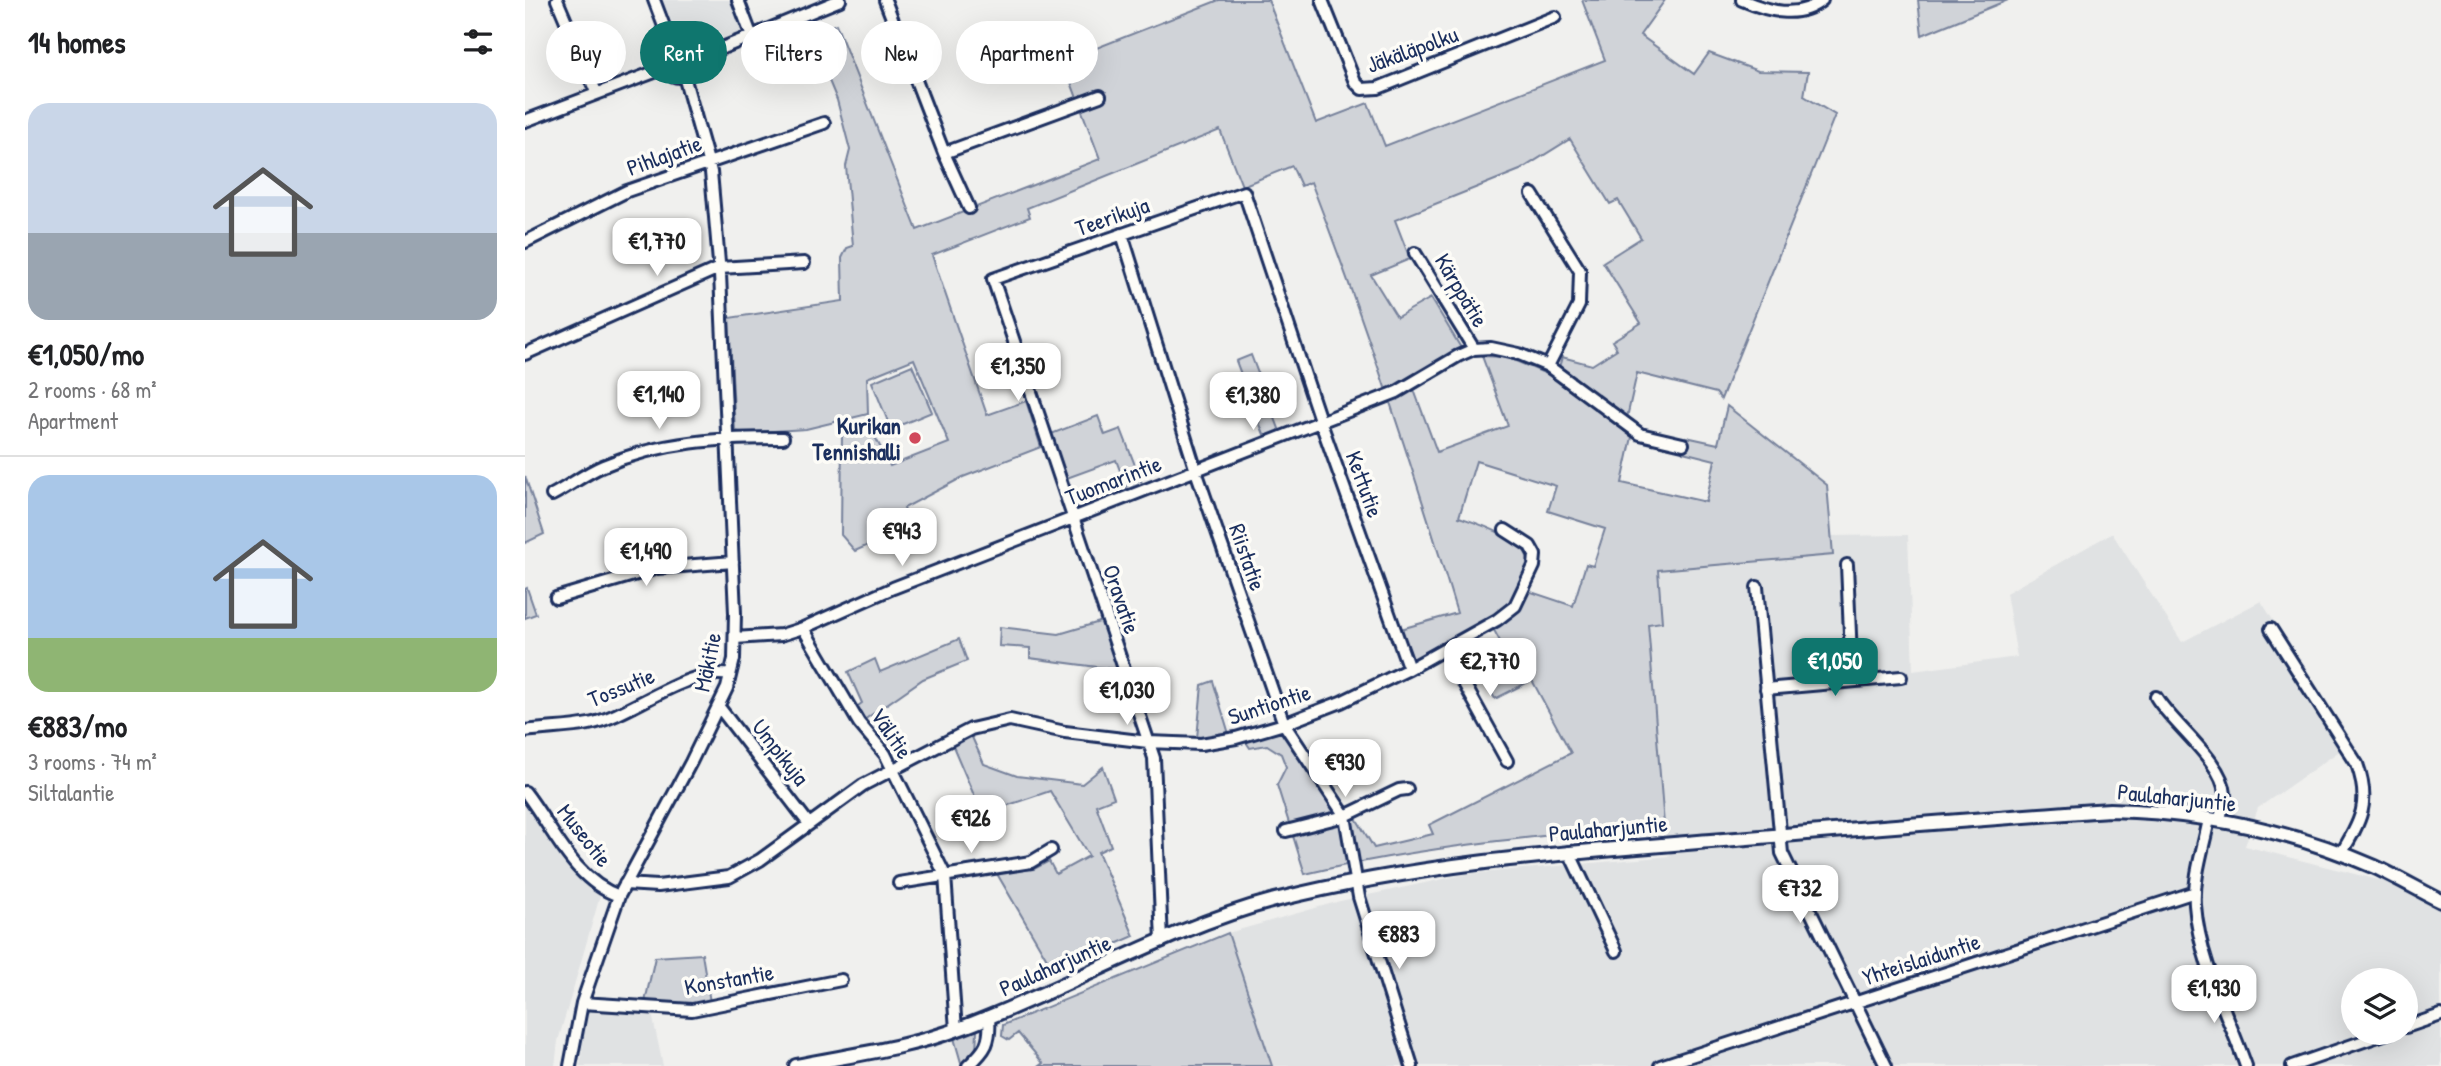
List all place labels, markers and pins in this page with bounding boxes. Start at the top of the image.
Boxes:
pin: €1,770 [600,218,714,278]
pin: €1,350 [961,344,1075,403]
pin: €1,140 [602,372,716,431]
pin: €1,380 [1196,372,1310,432]
place label: Kurikan Tennishalli [812,410,901,467]
marker: Kurikan Tennishalli [907,430,923,446]
pin: €943 [861,508,943,568]
pin: €1,490 [589,528,703,588]
pin: €2,770 [1433,638,1547,698]
pin: €1,050 [1778,638,1892,698]
pin: €1,030 [1070,668,1184,727]
pin: €930 [1304,740,1386,799]
pin: €926 [930,796,1012,855]
pin: €732 [1759,866,1841,925]
pin: €883 [1358,912,1440,971]
pin: €1,930 [2157,965,2271,1025]

